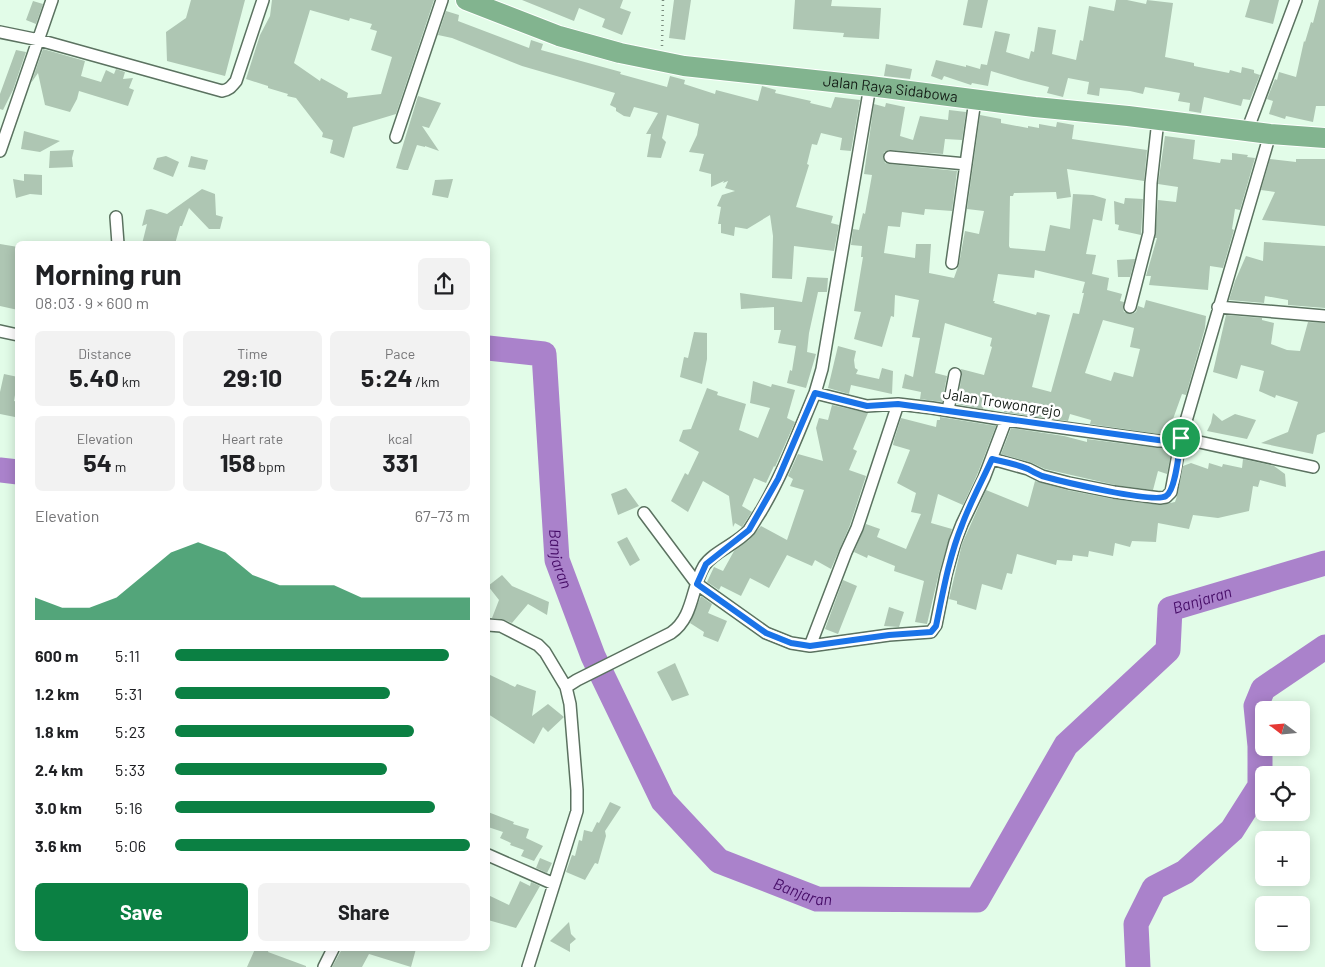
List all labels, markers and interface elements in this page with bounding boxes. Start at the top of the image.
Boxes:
street label: Jalan Raya Sidabowa [822,71,959,105]
text: Morning run [35,257,182,291]
button: share [418,258,470,310]
text: 08:03 · 9 × 600 m [35,293,149,312]
text: Distance [78,345,132,362]
text: Time [237,345,268,362]
text: Pace [385,345,415,362]
text: 5.40 [69,362,119,392]
text: 29:10 [223,362,282,392]
text: 5:24 [361,362,413,392]
text: km [119,373,140,390]
text: /km [413,373,440,390]
street label: Jalan Trowongrejo [942,384,1063,420]
pin [1160,417,1202,459]
icon: arrive [1167,424,1195,452]
text: Elevation [77,430,133,447]
text: Heart rate [222,430,283,447]
text: kcal [388,430,412,447]
text: 54 [83,447,112,477]
text: 158 [220,447,256,477]
text: 331 [382,447,418,477]
text: m [112,458,126,475]
text: bpm [256,458,285,475]
text: Elevation [35,506,99,525]
text: 67–73 m [415,506,470,525]
water label: Banjaran [546,528,577,591]
water label: Banjaran [1170,581,1234,617]
text: 600 m [35,646,78,665]
text: 5:11 [115,646,140,665]
text: 1.2 km [35,684,79,703]
text: 5:31 [115,684,142,703]
north arrow [1255,701,1310,756]
map controls [1255,701,1310,951]
text: 1.8 km [35,722,79,741]
text: 5:23 [115,722,145,741]
text: 2.4 km [35,760,83,779]
text: 5:33 [115,760,145,779]
button: locate [1255,766,1310,821]
text: 3.0 km [35,798,82,817]
text: 5:16 [115,798,143,817]
button: + [1255,831,1310,886]
text: 3.6 km [35,836,82,855]
text: 5:06 [115,836,146,855]
water label: Banjaran [771,873,832,908]
button: Save [35,883,248,941]
button: Share [258,883,470,941]
button: − [1255,896,1310,951]

